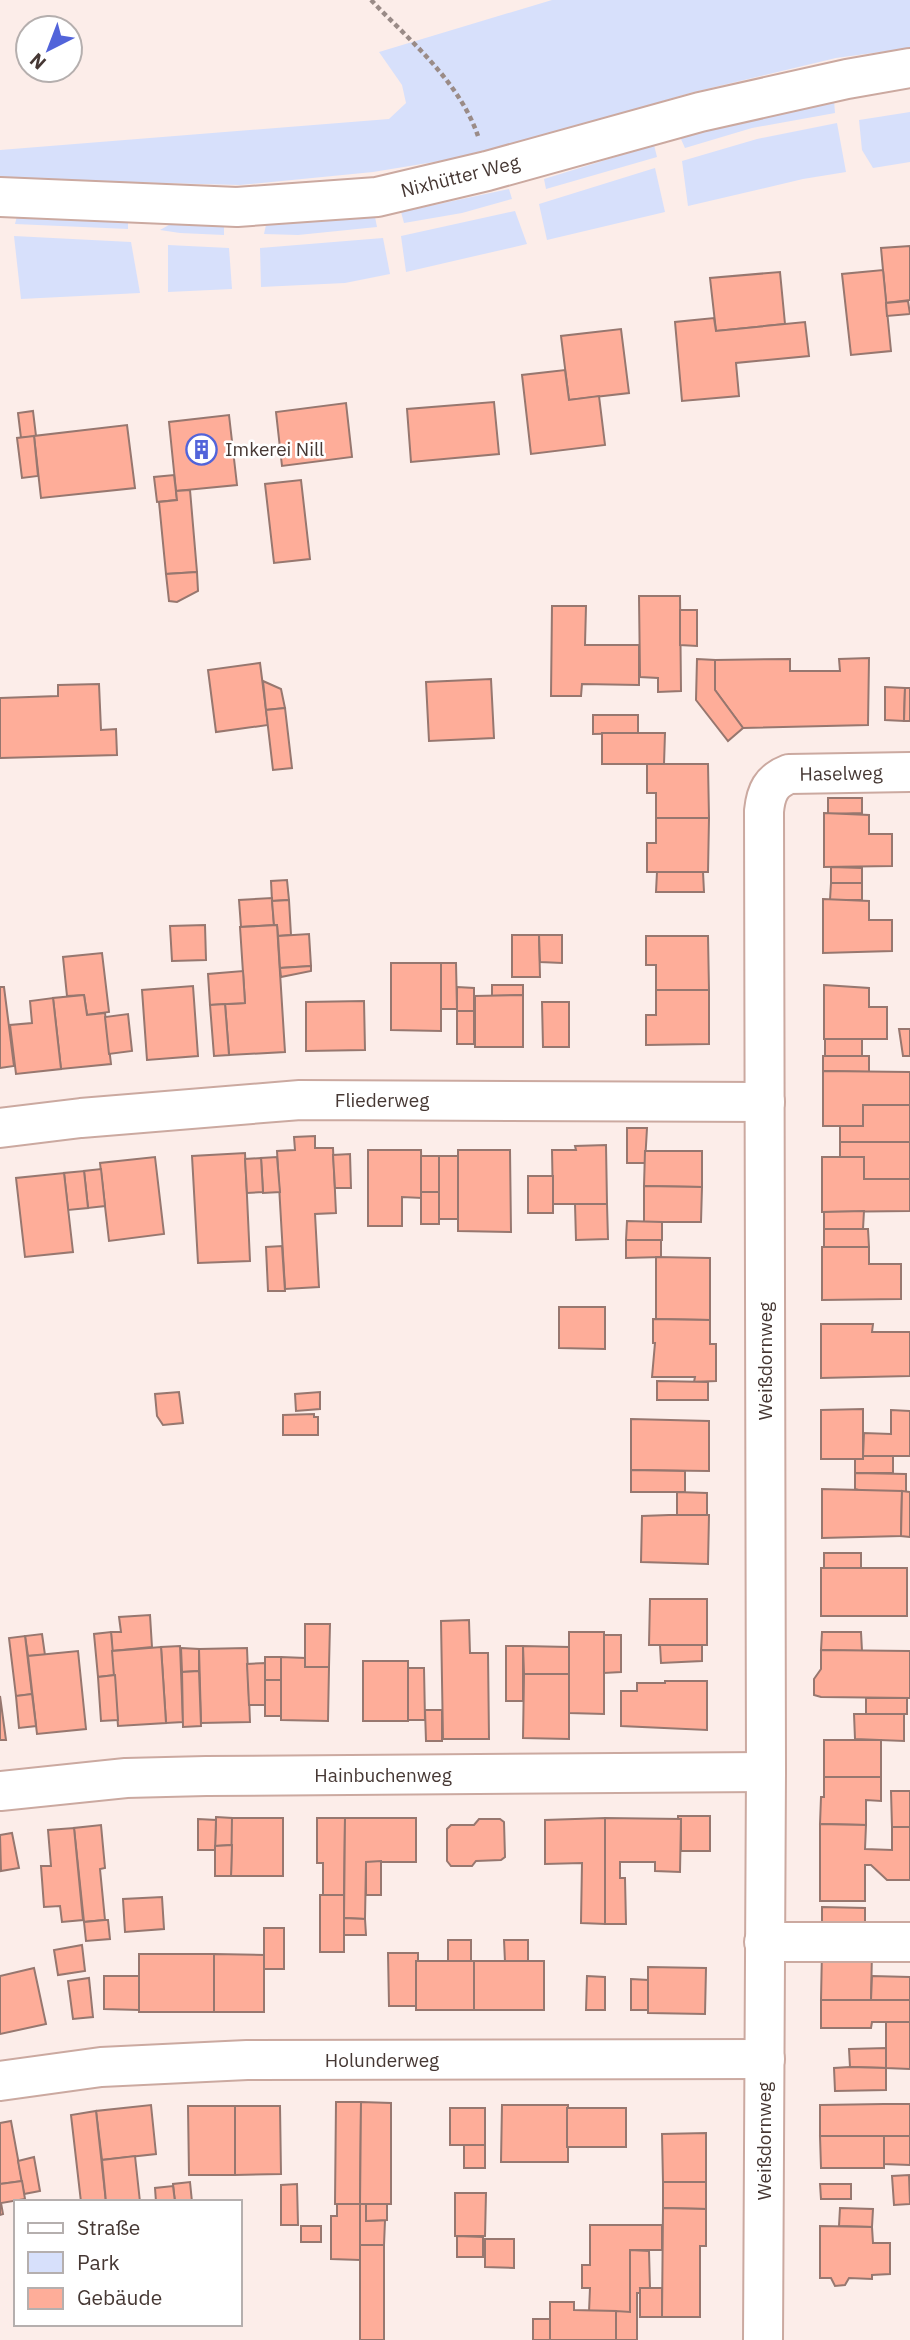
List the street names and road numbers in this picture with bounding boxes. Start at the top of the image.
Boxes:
street label: Nixhütter Weg [398,150,522,202]
street label: Haselweg [799,760,883,786]
street label: Fliederweg [335,1088,429,1112]
street label: Weißdornweg [753,1302,777,1420]
street label: Hainbuchenweg [314,1763,452,1787]
street label: Holunderweg [325,2048,439,2072]
street label: Weißdornweg [752,2082,776,2200]

